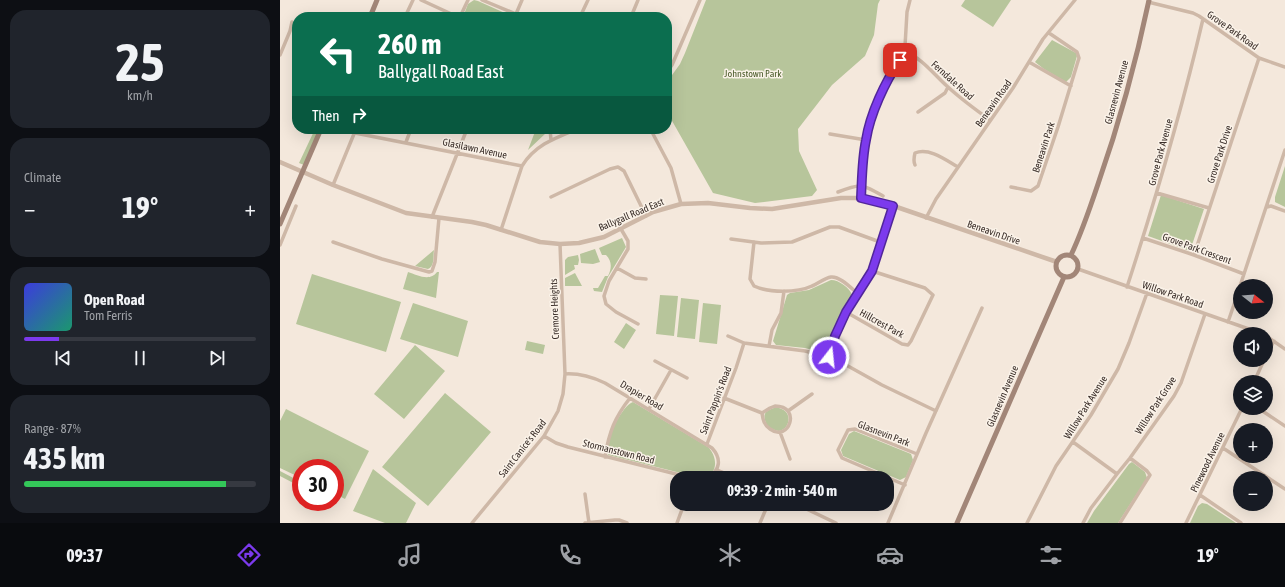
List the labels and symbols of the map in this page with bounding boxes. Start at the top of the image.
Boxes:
street label: Grove Park Road [1205,9,1261,52]
pin [883,43,917,77]
street label: Ferndale Road [929,59,976,102]
street label: Glasnevin Avenue [1103,59,1130,125]
park label: Johnstown Park [724,68,782,79]
street label: Beneavin Road [973,77,1014,129]
street label: Grove Park Avenue [1146,117,1175,187]
street label: Beneavin Park [1030,120,1057,174]
street label: Grove Park Drive [1205,123,1234,185]
street label: Glasilawn Avenue [442,136,509,161]
street label: Ballygall Road East [597,196,666,233]
street label: Beneavin Drive [966,218,1022,247]
street label: Grove Park Crescent [1161,231,1233,266]
street label: Cremore Heights [548,278,561,340]
street label: Willow Park Road [1141,279,1205,310]
north arrow [1233,279,1273,319]
street label: Hillcrest Park [858,307,906,340]
position arrow [808,336,850,378]
street label: Glasnevin Avenue [985,363,1021,429]
street label: Saint Pappin's Road [697,365,734,436]
street label: Willow Park Avenue [1062,373,1110,441]
street label: Willow Park Grove [1133,374,1178,436]
street label: Drapier Road [618,378,665,413]
street label: Saint Canice's Road [496,417,548,479]
street label: Glasnevin Park [856,419,912,449]
street label: Pinewood Avenue [1188,430,1227,494]
street label: Stormanstown Road [582,437,656,466]
speed limit sign: 30 [292,459,344,511]

